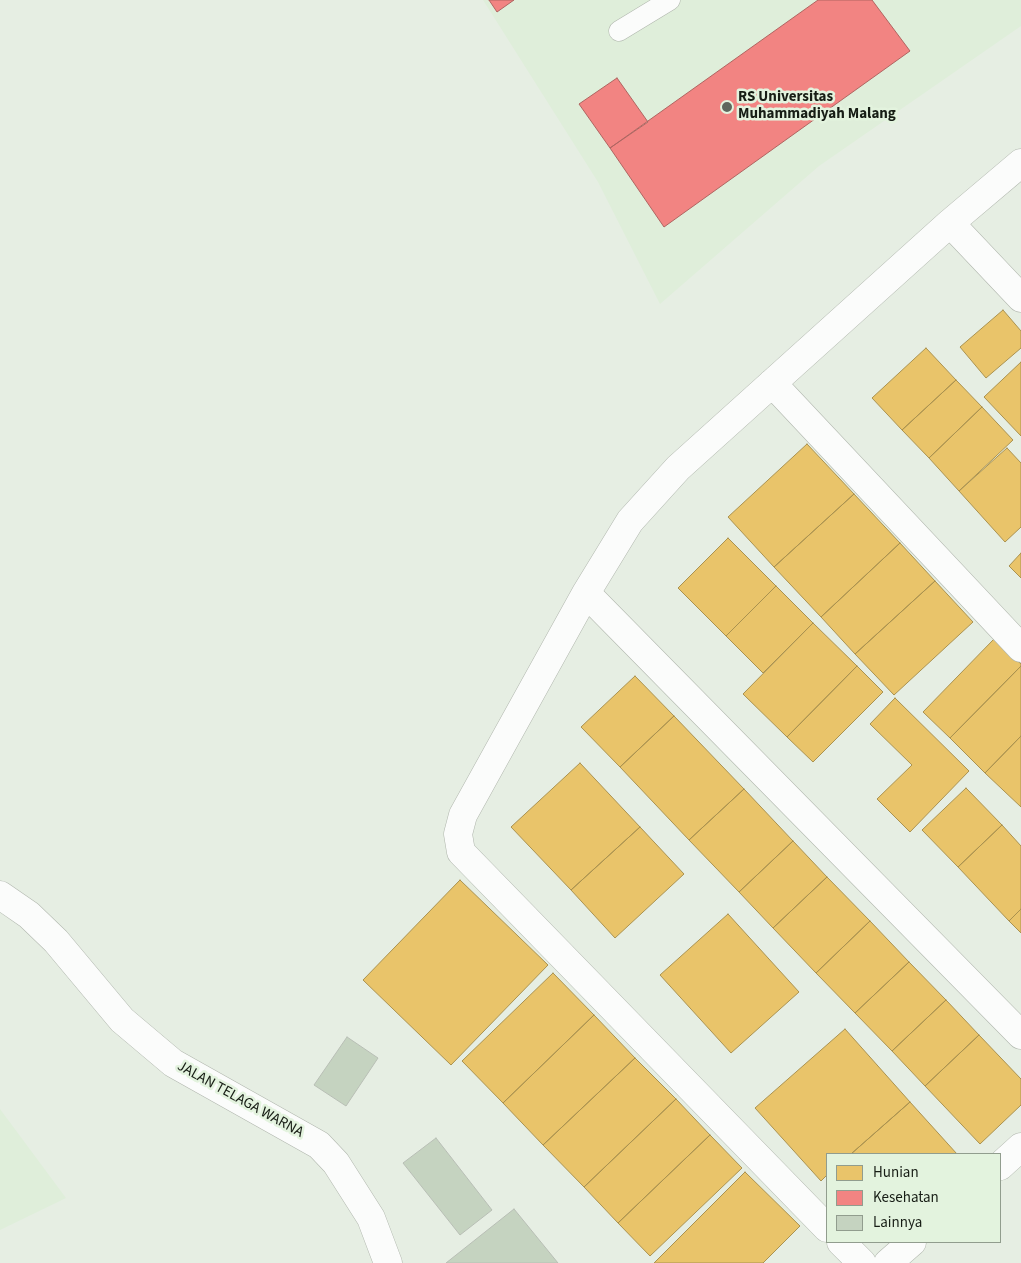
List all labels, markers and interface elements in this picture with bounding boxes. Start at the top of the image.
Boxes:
place label: RS Universitas Muhammadiyah Malang [738,89,896,124]
marker: RS Universitas Muhammadiyah Malang [720,100,734,114]
street label: JALAN TELAGA WARNA [174,1058,306,1142]
legend [826,1153,1001,1243]
text: Hunian [873,1162,919,1183]
text: Kesehatan [873,1187,939,1208]
text: Lainnya [873,1212,922,1233]

